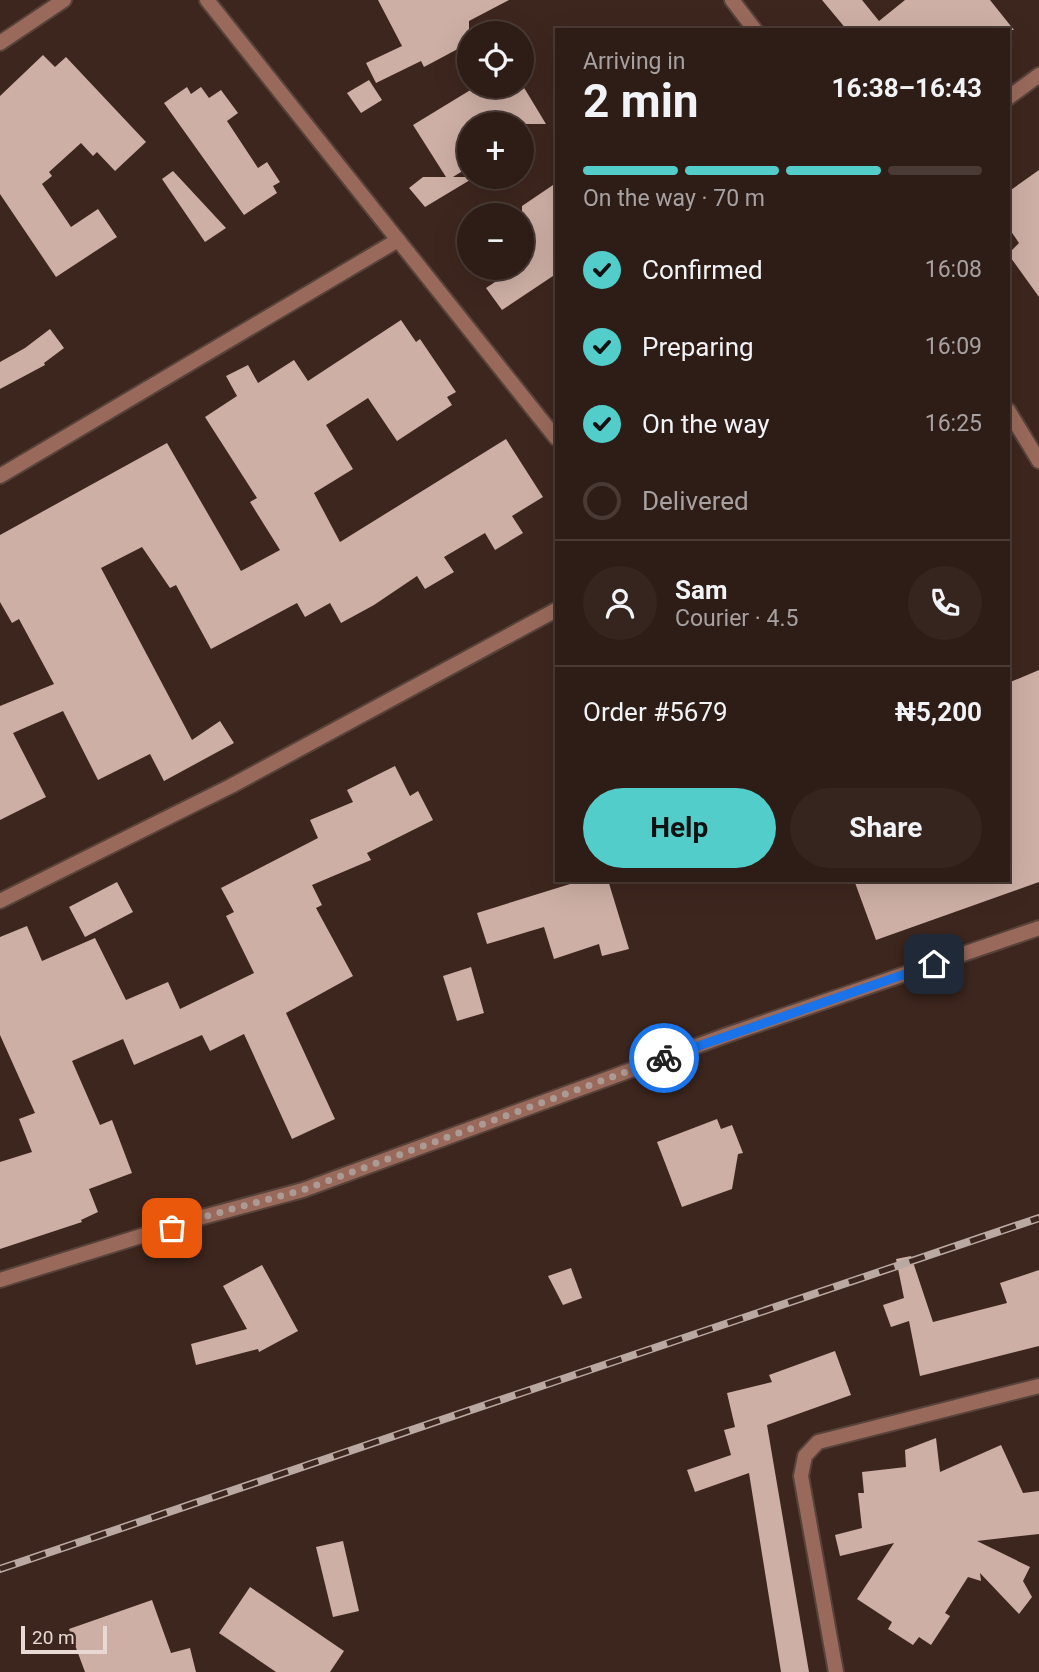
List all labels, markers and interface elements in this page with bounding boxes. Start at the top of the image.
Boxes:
map controls [457,21,534,280]
button: locate [457,21,534,98]
text: Arriving in [583,48,686,75]
text: 16:38–16:43 [832,73,982,103]
text: 2 min [583,74,699,128]
button: + [457,112,534,189]
text: On the way · 70 m [583,185,765,212]
button: − [457,203,534,280]
icon: check [583,251,621,289]
text: Confirmed [642,255,763,285]
text: 16:08 [925,256,982,283]
icon: check [583,328,621,366]
text: Preparing [642,332,754,362]
text: 16:09 [925,333,982,360]
icon: check [583,405,621,443]
text: On the way [642,409,770,439]
text: 16:25 [925,410,982,437]
text: Delivered [642,486,749,516]
button: person [583,566,657,640]
button: phone [908,566,982,640]
text: Sam [675,575,727,605]
text: Courier · 4.5 [675,605,798,632]
text: Order #5679 [583,697,728,727]
text: ₦5,200 [895,697,982,727]
button: Help [583,788,776,868]
button: Share [790,788,982,868]
pin [904,934,964,994]
icon: home [915,945,953,983]
courier [629,1023,699,1093]
icon: bike [645,1039,683,1077]
pin [142,1198,202,1258]
icon: bag [153,1209,191,1247]
scale bar [21,1623,107,1655]
text: 20 m [32,1626,75,1649]

